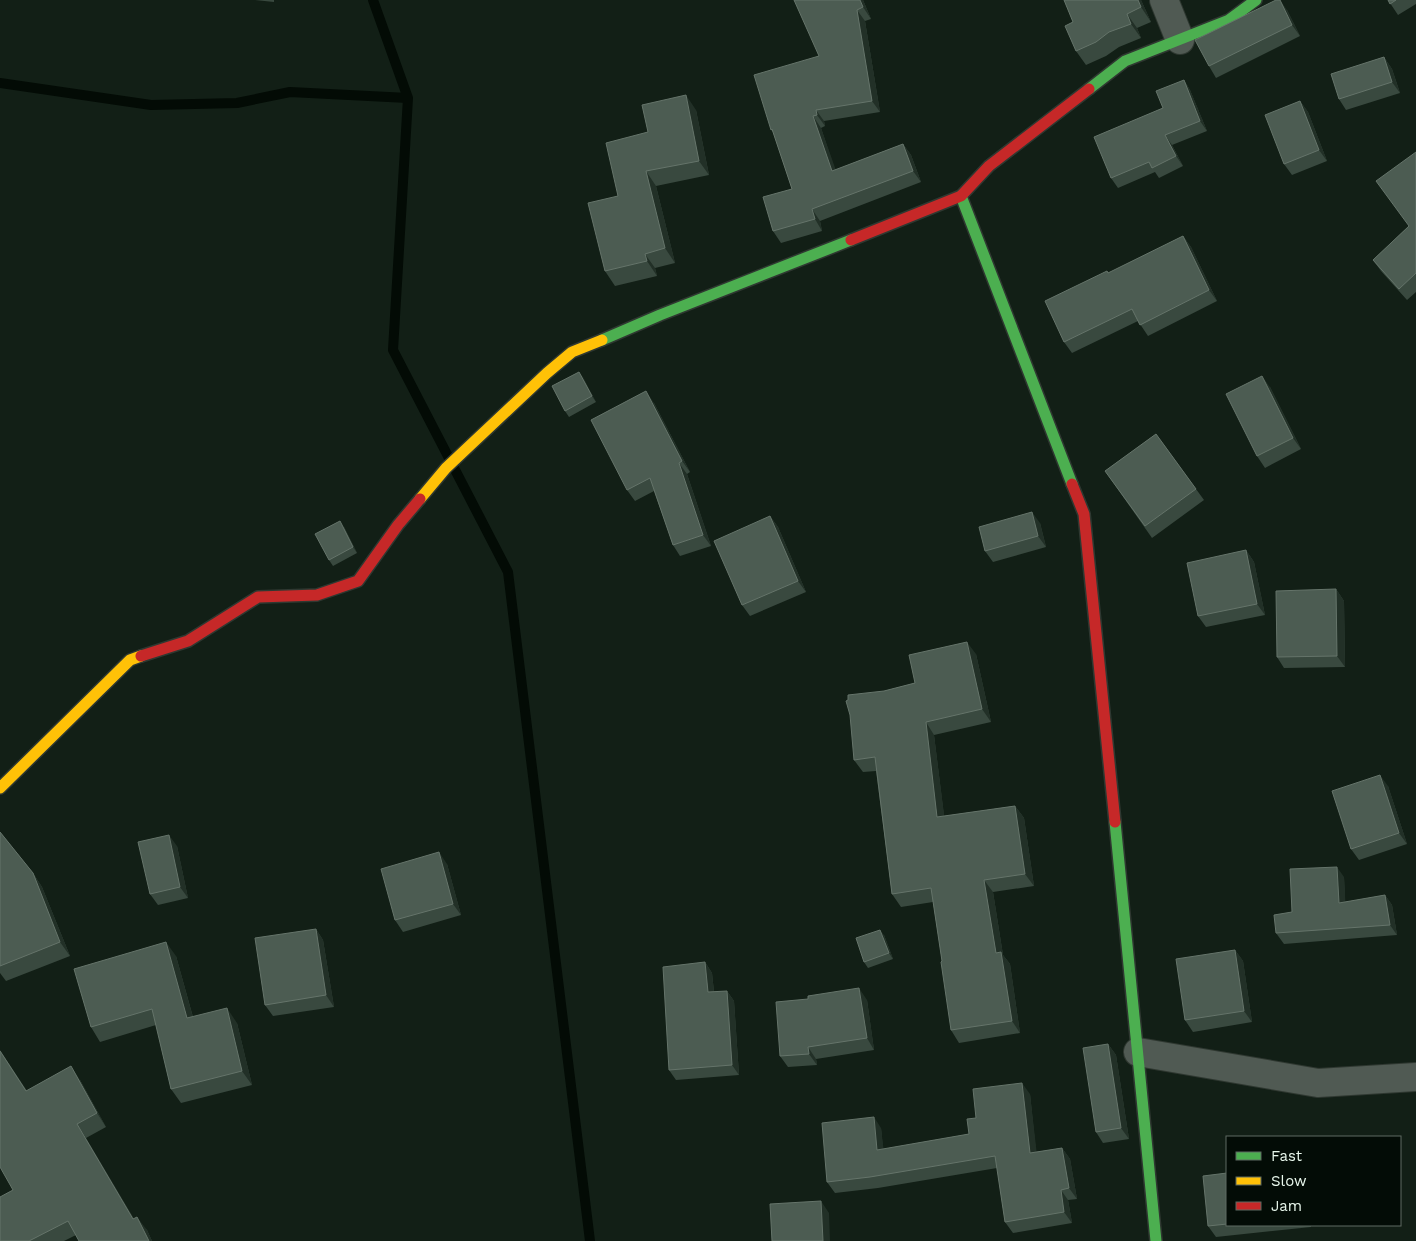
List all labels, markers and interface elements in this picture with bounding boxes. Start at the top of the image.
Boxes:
legend [1226,1136,1401,1226]
text: Fast [1271,1147,1303,1165]
text: Slow [1271,1172,1307,1190]
text: Jam [1271,1197,1302,1215]

